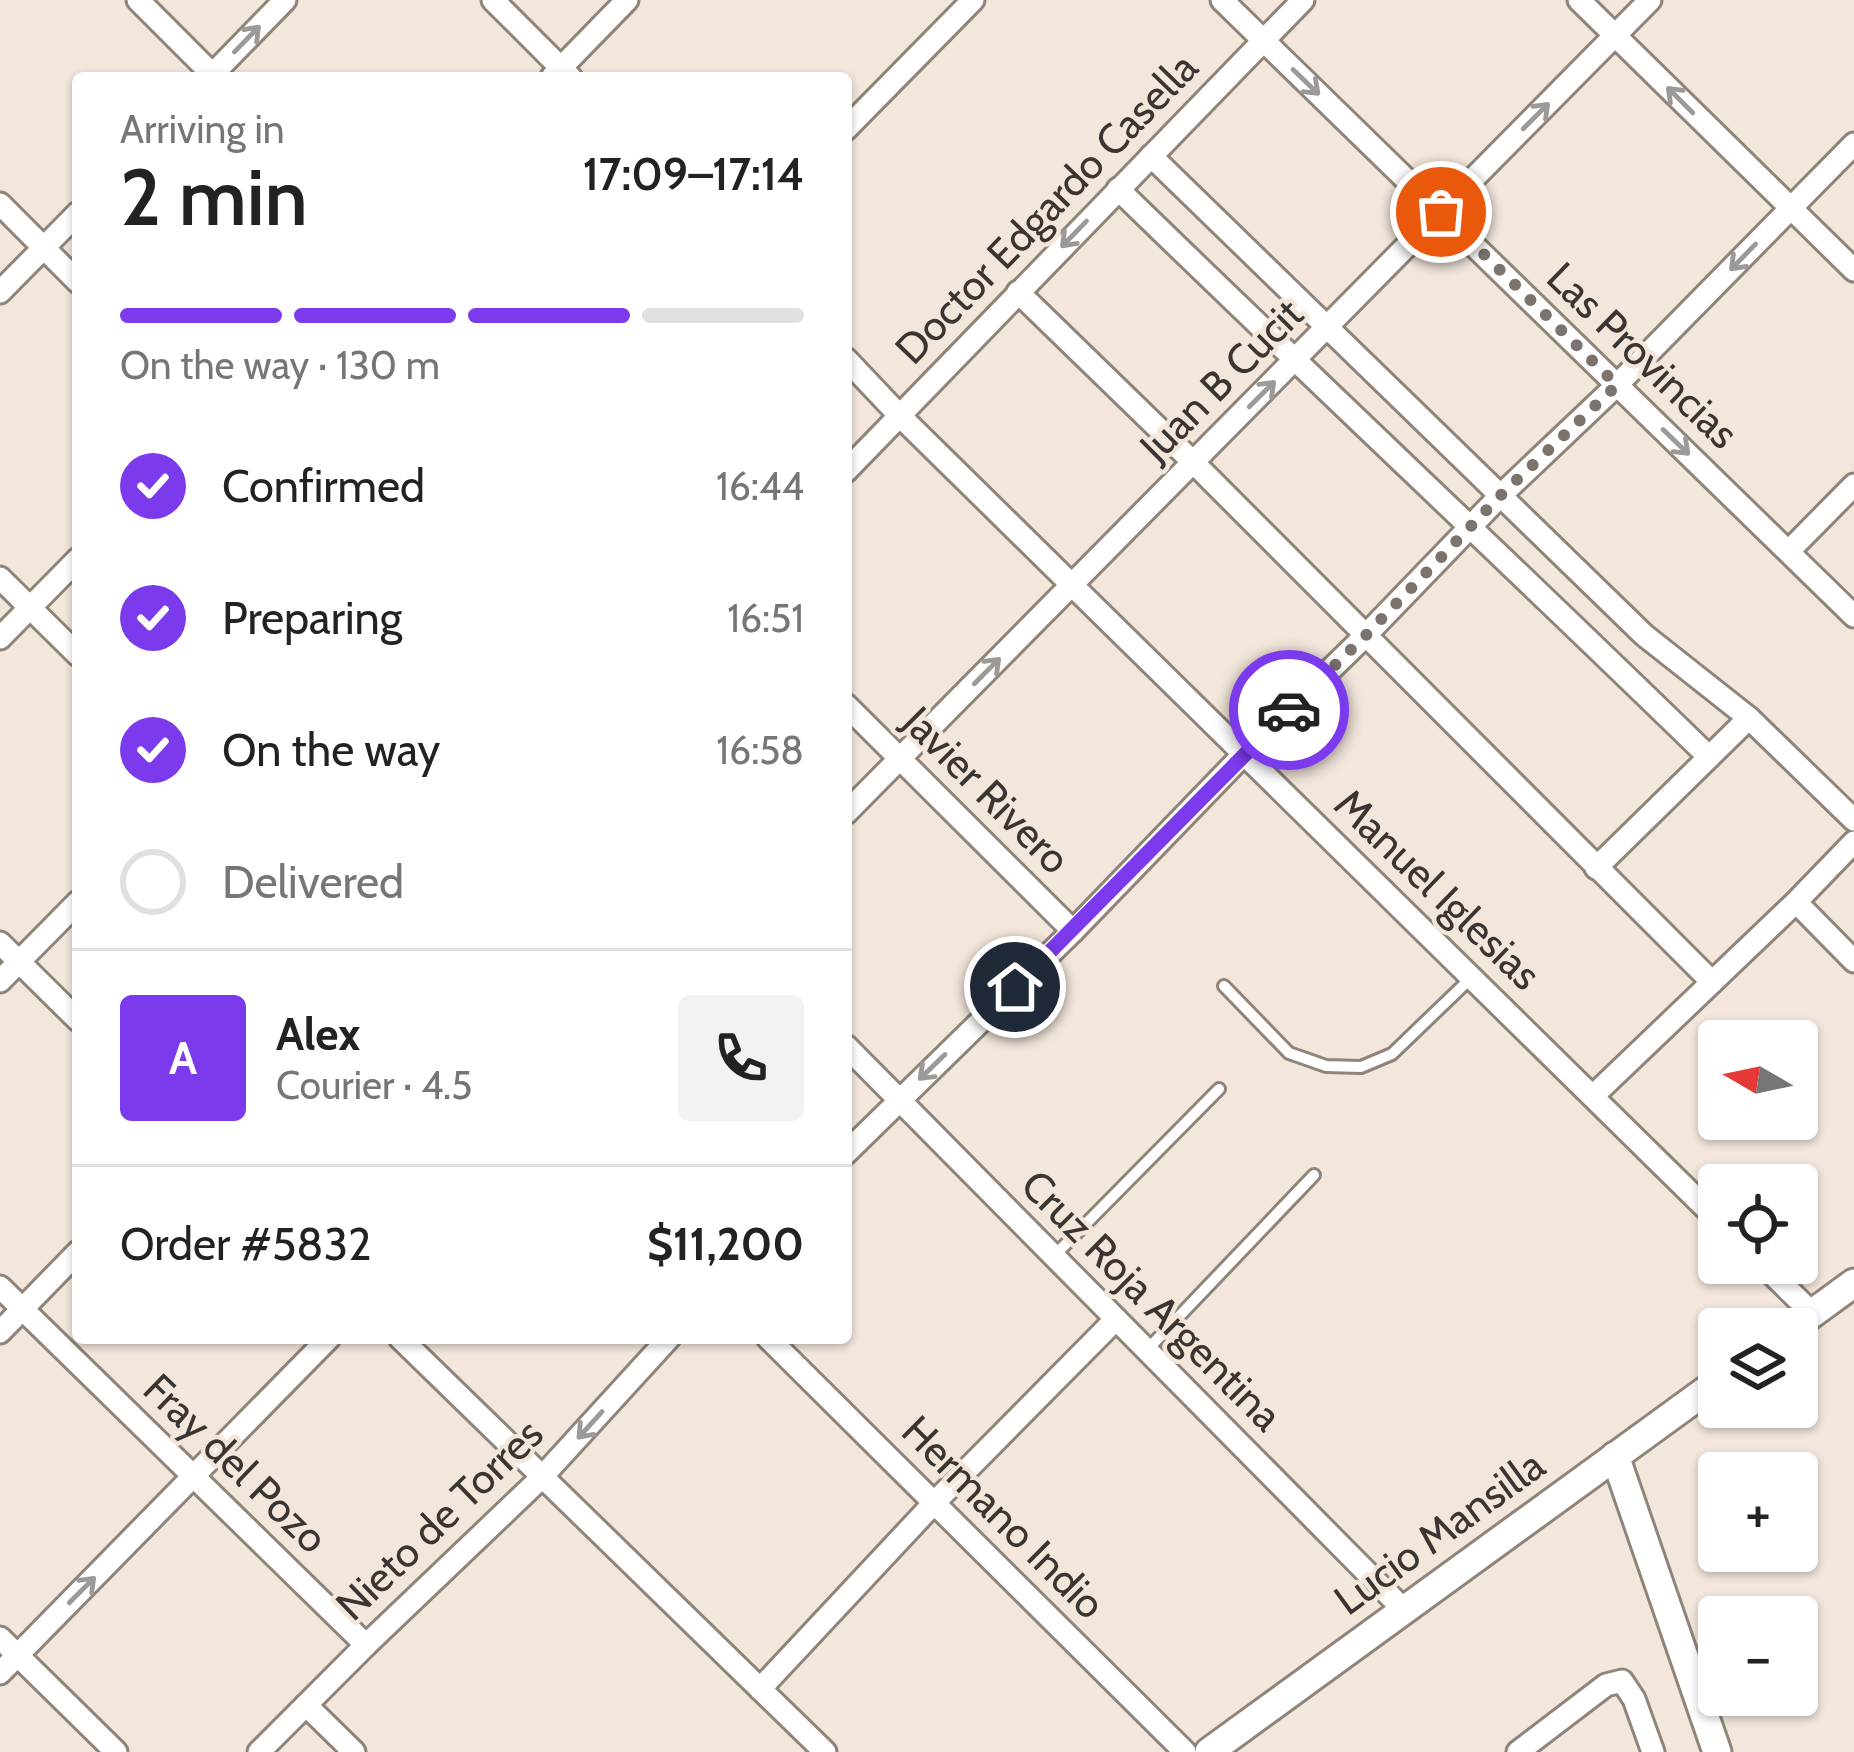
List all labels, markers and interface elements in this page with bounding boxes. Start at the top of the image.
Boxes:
one-way arrow [232,25,261,54]
street label: Doctor Edgardo Casella [884,41,1208,375]
one-way arrow [1291,67,1320,95]
one-way arrow [1666,86,1695,115]
one-way arrow [1521,102,1550,131]
text: Arriving in [120,105,284,153]
text: 17:09–17:14 [583,147,804,201]
text: 2 min [120,150,308,245]
pin [1390,161,1492,263]
icon: bag [1408,179,1474,245]
one-way arrow [1061,219,1089,248]
one-way arrow [1729,242,1757,271]
street label: Las Provincias [1537,251,1749,459]
street label: Juan B Cucit [1128,288,1313,473]
text: On the way · 130 m [120,341,440,389]
one-way arrow [1247,380,1276,409]
one-way arrow [1661,427,1690,455]
icon: check [120,453,186,519]
text: Confirmed [222,459,425,513]
text: 16:44 [716,462,804,510]
icon: check [120,585,186,651]
text: Preparing [222,591,402,645]
text: 16:51 [727,594,804,642]
courier [1229,650,1349,770]
one-way arrow [973,657,1001,686]
icon: car [1256,677,1322,743]
street label: Javier Rivero [892,695,1081,884]
icon: check [120,717,186,783]
text: On the way [222,723,440,777]
text: 16:58 [716,726,804,774]
street label: Manuel Iglesias [1324,778,1552,1000]
text: Delivered [222,855,404,909]
pin [964,936,1066,1038]
icon: home [982,954,1048,1020]
button: phone [678,995,804,1121]
text: Alex [276,1007,360,1061]
north arrow [1698,1020,1818,1140]
map controls [1698,1020,1818,1716]
text: A [169,1031,197,1085]
one-way arrow [918,1052,947,1081]
text: Courier · 4.5 [276,1061,472,1109]
street label: Cruz Roja Argentina [1011,1159,1293,1441]
button: locate [1698,1164,1818,1284]
text: Order #5832 [120,1217,372,1271]
text: $11,200 [647,1217,804,1271]
button: layers [1698,1308,1818,1428]
street label: Fray del Pozo [133,1362,339,1564]
street label: Hermano Indio [892,1405,1116,1629]
street label: Nieto de Torres [325,1407,553,1631]
one-way arrow [577,1409,604,1439]
street label: Lucio Mansilla [1324,1438,1554,1626]
button: + [1698,1452,1818,1572]
one-way arrow [67,1576,96,1605]
button: − [1698,1596,1818,1716]

